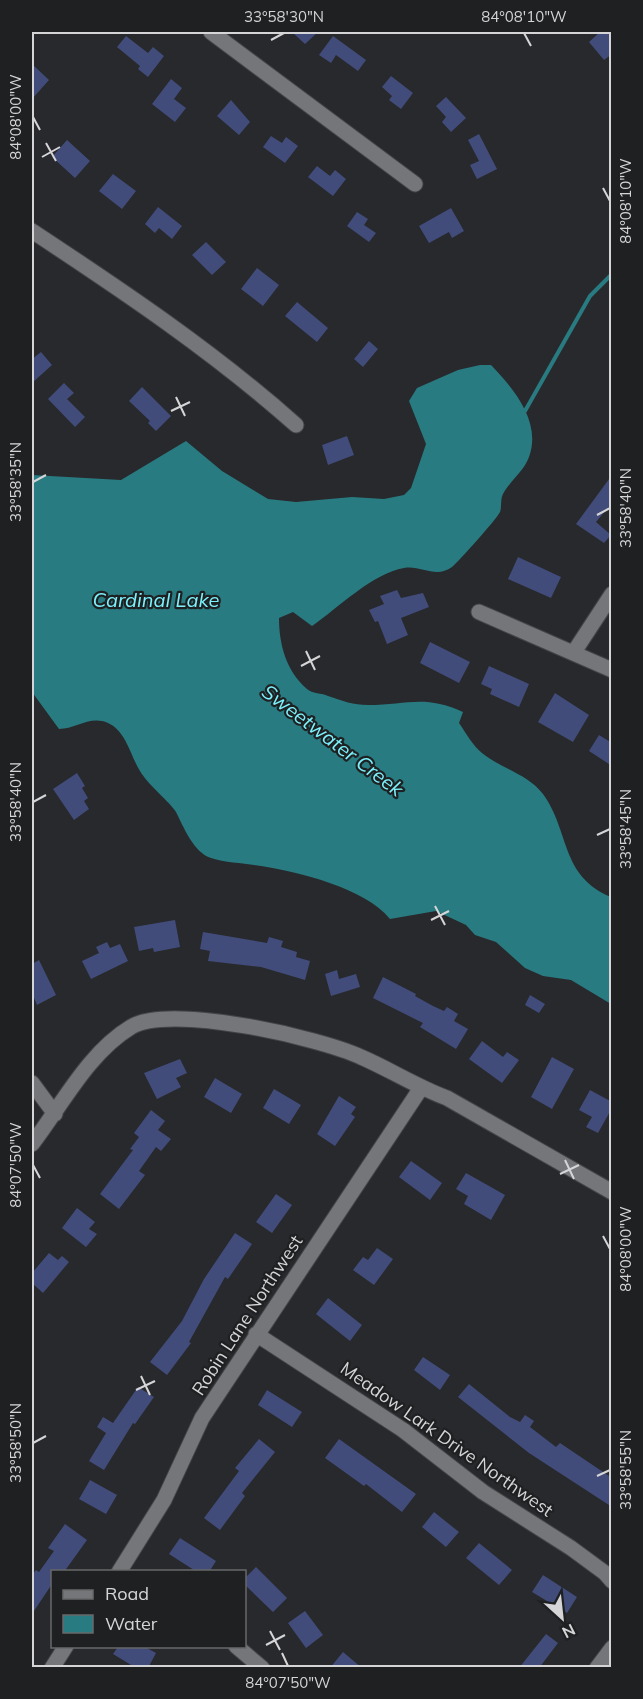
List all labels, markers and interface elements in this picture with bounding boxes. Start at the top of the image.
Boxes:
text: 33°58'30"N [244,7,324,26]
text: 84°08'10"W [481,7,567,26]
text: 84°08'00"W [6,74,25,160]
text: 84°08'10"W [616,158,635,244]
text: 33°58'35"N [6,442,25,522]
text: 33°58'40"N [616,468,635,548]
water label: Cardinal Lake [93,587,219,612]
water label: Sweetwater Creek [257,679,409,802]
text: 33°58'40"N [6,762,25,842]
text: 33°58'45"N [616,789,635,869]
text: 84°07'50"W [6,1122,25,1208]
text: 84°08'00"W [616,1206,635,1292]
street label: Robin Lane Northwest [187,1231,307,1399]
street label: Meadow Lark Drive Northwest [336,1357,558,1521]
text: 33°58'50"N [6,1403,25,1483]
text: 33°58'55"N [616,1430,635,1510]
legend [51,1570,246,1648]
text: Road [105,1582,149,1605]
north arrow [532,1588,592,1648]
text: Water [105,1612,158,1635]
text: N [559,1620,579,1643]
text: 84°07'50"W [245,1673,331,1692]

